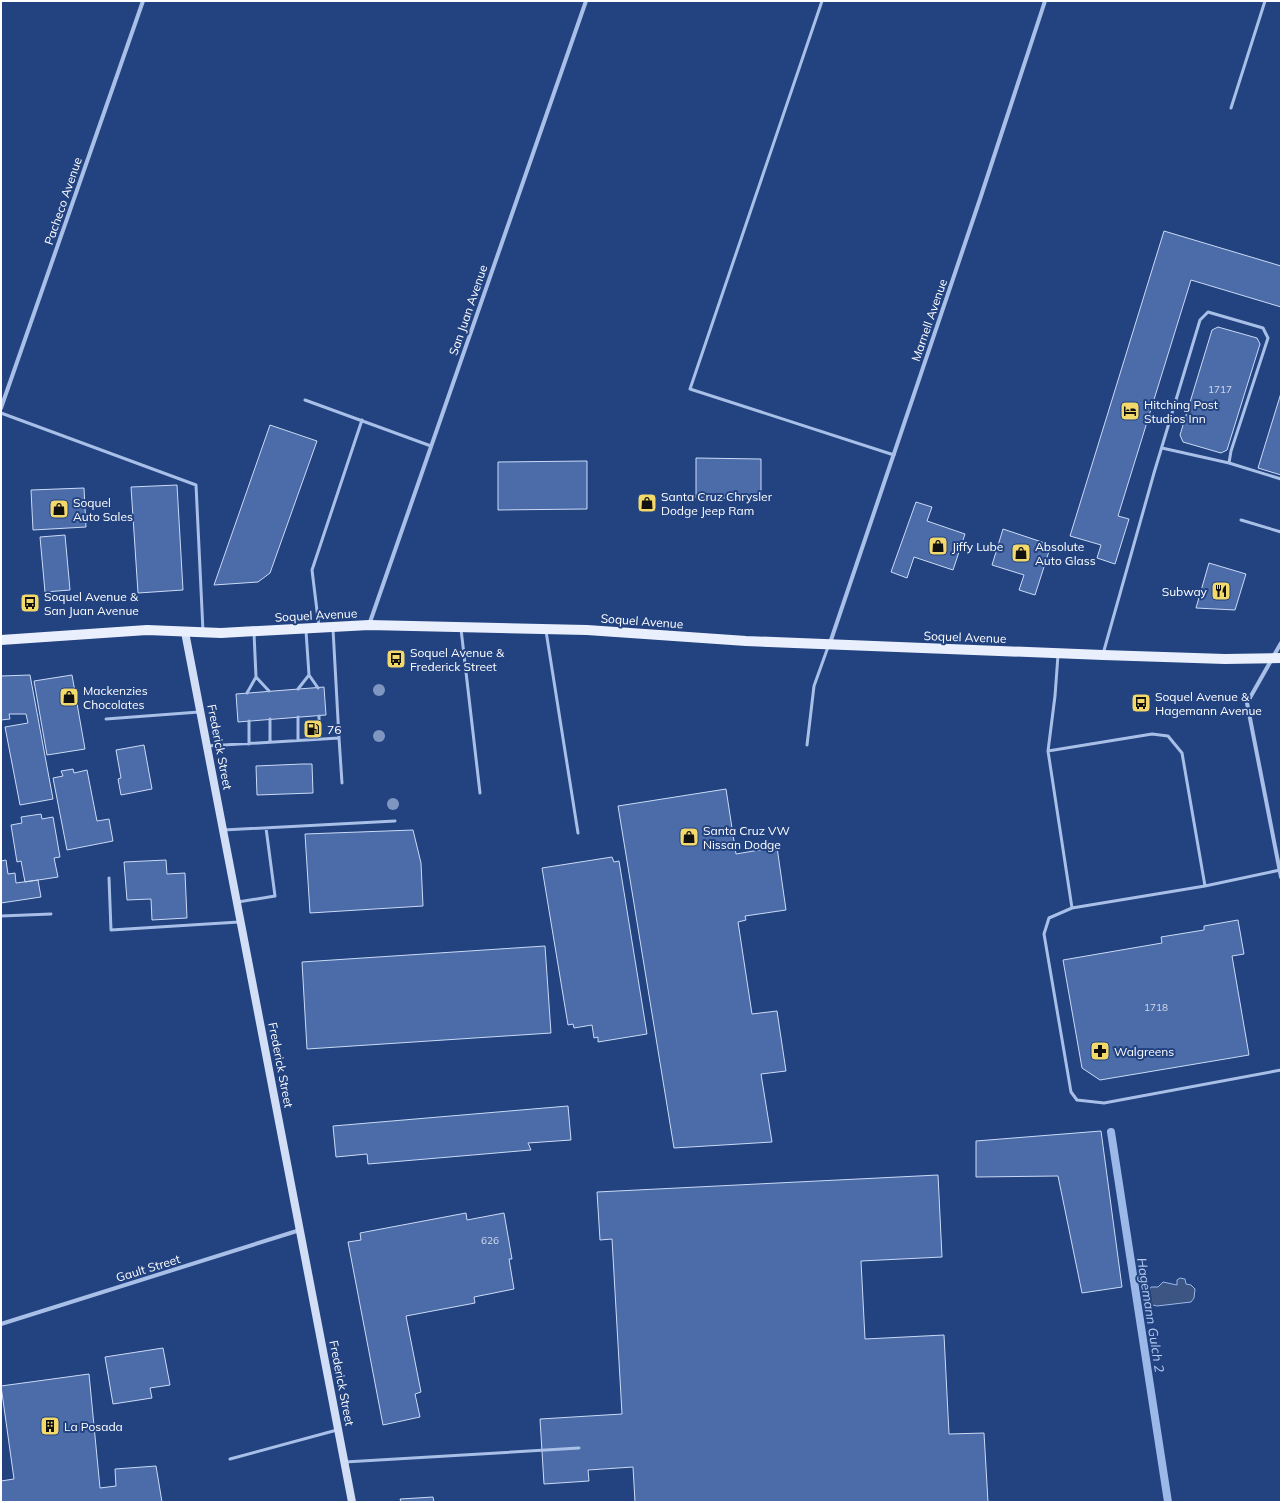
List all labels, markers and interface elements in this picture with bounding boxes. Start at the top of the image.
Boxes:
street label: Pacheco Avenue [41,155,85,247]
street label: San Juan Avenue [445,263,491,357]
street label: Marnell Avenue [908,277,950,363]
house number: 1717 [1208,383,1232,396]
place label: Hitching Post Studios Inn [1144,397,1218,426]
hotel icon: Hitching Post Studios Inn [1119,400,1141,422]
place label: Santa Cruz Chrysler Dodge Jeep Ram [661,489,773,518]
shop icon: Santa Cruz Chrysler Dodge Jeep Ram [636,492,658,514]
place label: Soquel Auto Sales [73,495,133,524]
shop icon: Soquel Auto Sales [48,498,70,520]
shop icon: Jiffy Lube [927,535,949,557]
place label: Jiffy Lube [952,539,1003,554]
place label: Absolute Auto Glass [1035,539,1096,568]
shop icon: Absolute Auto Glass [1010,542,1032,564]
restaurant icon: Subway [1210,580,1232,602]
place label: Subway [1162,584,1208,599]
place label: Soquel Avenue & San Juan Avenue [44,589,139,618]
bus stop icon: Soquel Avenue & San Juan Avenue [19,592,41,614]
street label: Soquel Avenue [274,605,358,625]
street label: Soquel Avenue [600,611,684,631]
street label: Soquel Avenue [923,628,1007,646]
place label: Soquel Avenue & Frederick Street [410,645,505,674]
bus stop icon: Soquel Avenue & Frederick Street [385,648,407,670]
place label: Mackenzies Chocolates [83,683,148,712]
shop icon: Mackenzies Chocolates [58,686,80,708]
place label: Soquel Avenue & Hagemann Avenue [1155,689,1262,718]
bus stop icon: Soquel Avenue & Hagemann Avenue [1130,692,1152,714]
street label: Frederick Street [204,703,236,791]
fuel station icon: 76 [302,718,324,740]
place label: 76 [327,722,341,737]
place label: Santa Cruz VW Nissan Dodge [703,823,790,852]
shop icon: Santa Cruz VW Nissan Dodge [678,826,700,848]
house number: 1718 [1144,1001,1168,1014]
street label: Frederick Street [265,1021,297,1109]
pharmacy icon: Walgreens [1089,1040,1111,1062]
place label: Walgreens [1114,1044,1174,1059]
house number: 626 [481,1234,499,1247]
street label: Gault Street [114,1251,182,1285]
water label: Hagemann Gulch 2 [1134,1257,1168,1374]
street label: Frederick Street [326,1339,358,1427]
building icon: La Posada [39,1415,61,1437]
place label: La Posada [64,1419,123,1434]

